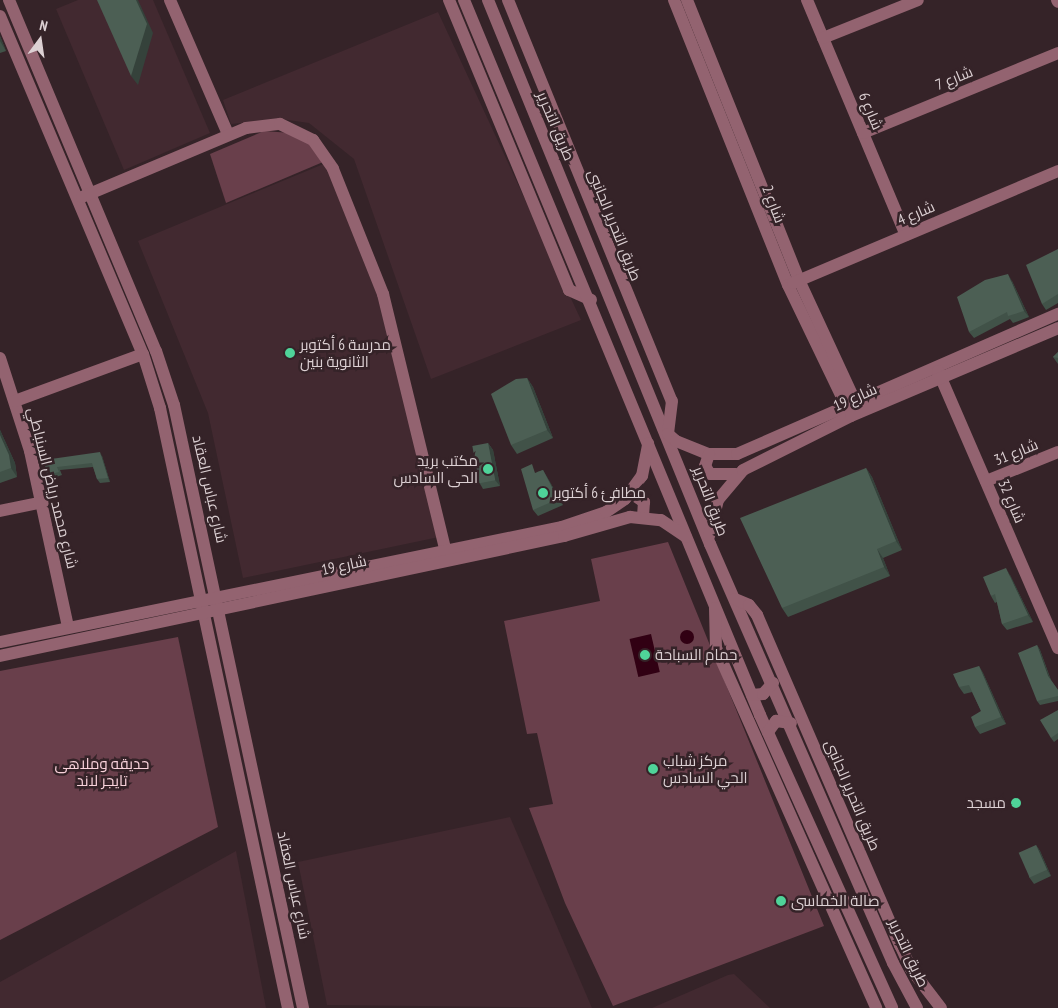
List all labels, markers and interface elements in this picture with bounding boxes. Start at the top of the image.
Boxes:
north arrow [15,15,65,65]
text: N [38,16,49,35]
street label: شارع 7 [933,62,975,94]
street label: طريق التحرير [533,89,579,163]
street label: شارع 6 [855,90,887,132]
street label: طريق التحرير الجانبى [584,167,646,283]
street label: شارع 2 [759,183,789,225]
street label: شارع 4 [895,197,937,229]
place label: مدرسة 6 أكتوبر الثانوية بنين [300,335,391,370]
marker: مدرسة 6 أكتوبر الثانوية بنين [284,347,296,359]
street label: شارع 19 [830,379,880,415]
street label: شارع محمد رياض السنباطي [24,405,82,571]
street label: شارع عباس العقاد [189,433,231,545]
street label: شارع 31 [991,435,1041,469]
place label: مكتب بريد الحى السادس [393,451,478,486]
marker: مكتب بريد الحى السادس [482,463,494,475]
street label: طريق التحرير [689,464,733,538]
street label: شارع 32 [995,476,1029,526]
place label: مطافئ 6 أكتوبر [553,484,646,502]
marker: مطافئ 6 أكتوبر [537,487,549,499]
street label: شارع 19 [320,551,368,579]
place label: حمام السباحة [655,646,737,664]
marker: حمام السباحة [639,649,651,661]
street label: طريق التحرير الجانبى [822,737,884,853]
place label: مركز شباب الحي السادس [663,751,748,786]
park label: حديقه وملاهى تايجر لاند [55,754,149,789]
marker: مركز شباب الحي السادس [647,763,659,775]
place label: مسجد [966,794,1006,812]
marker: مسجد [1010,797,1022,809]
street label: شارع عباس العقاد [274,829,314,941]
place label: صالة الخماسى [791,892,880,910]
marker: صالة الخماسى [775,895,787,907]
street label: طريق التحرير [885,916,933,990]

